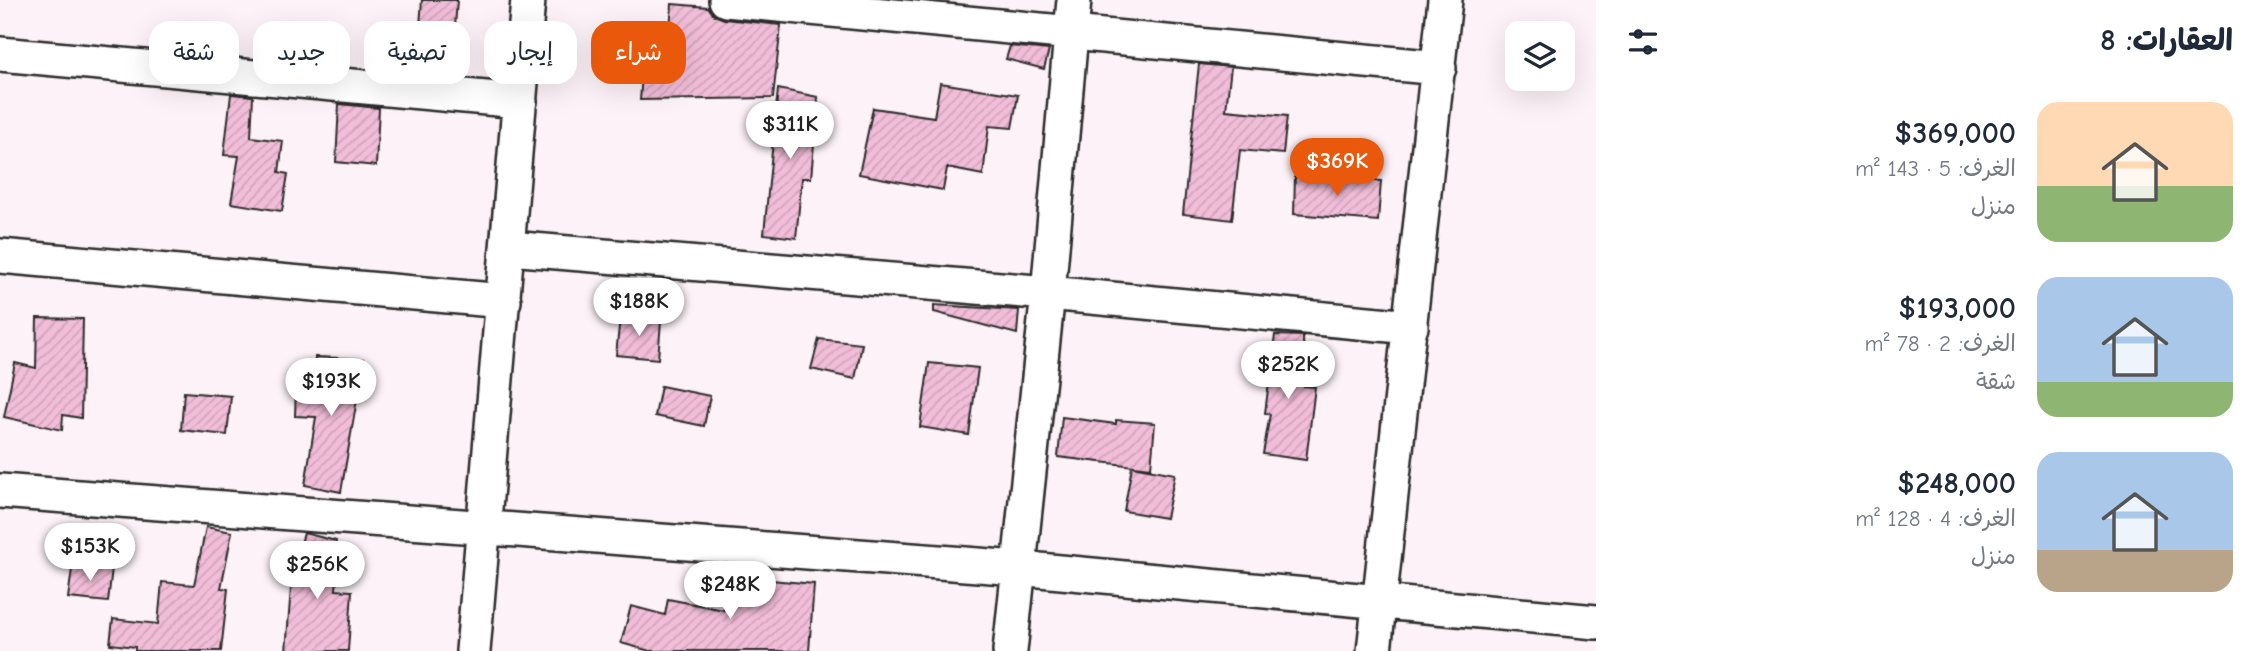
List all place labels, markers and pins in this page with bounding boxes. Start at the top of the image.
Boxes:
pin: $311K [741,102,839,161]
pin: $369K [1288,138,1386,198]
pin: $188K [590,278,688,338]
pin: $252K [1239,342,1337,401]
pin: $193K [282,358,380,418]
pin: $153K [41,524,139,583]
pin: $256K [268,542,366,601]
pin: $248K [681,562,779,621]

